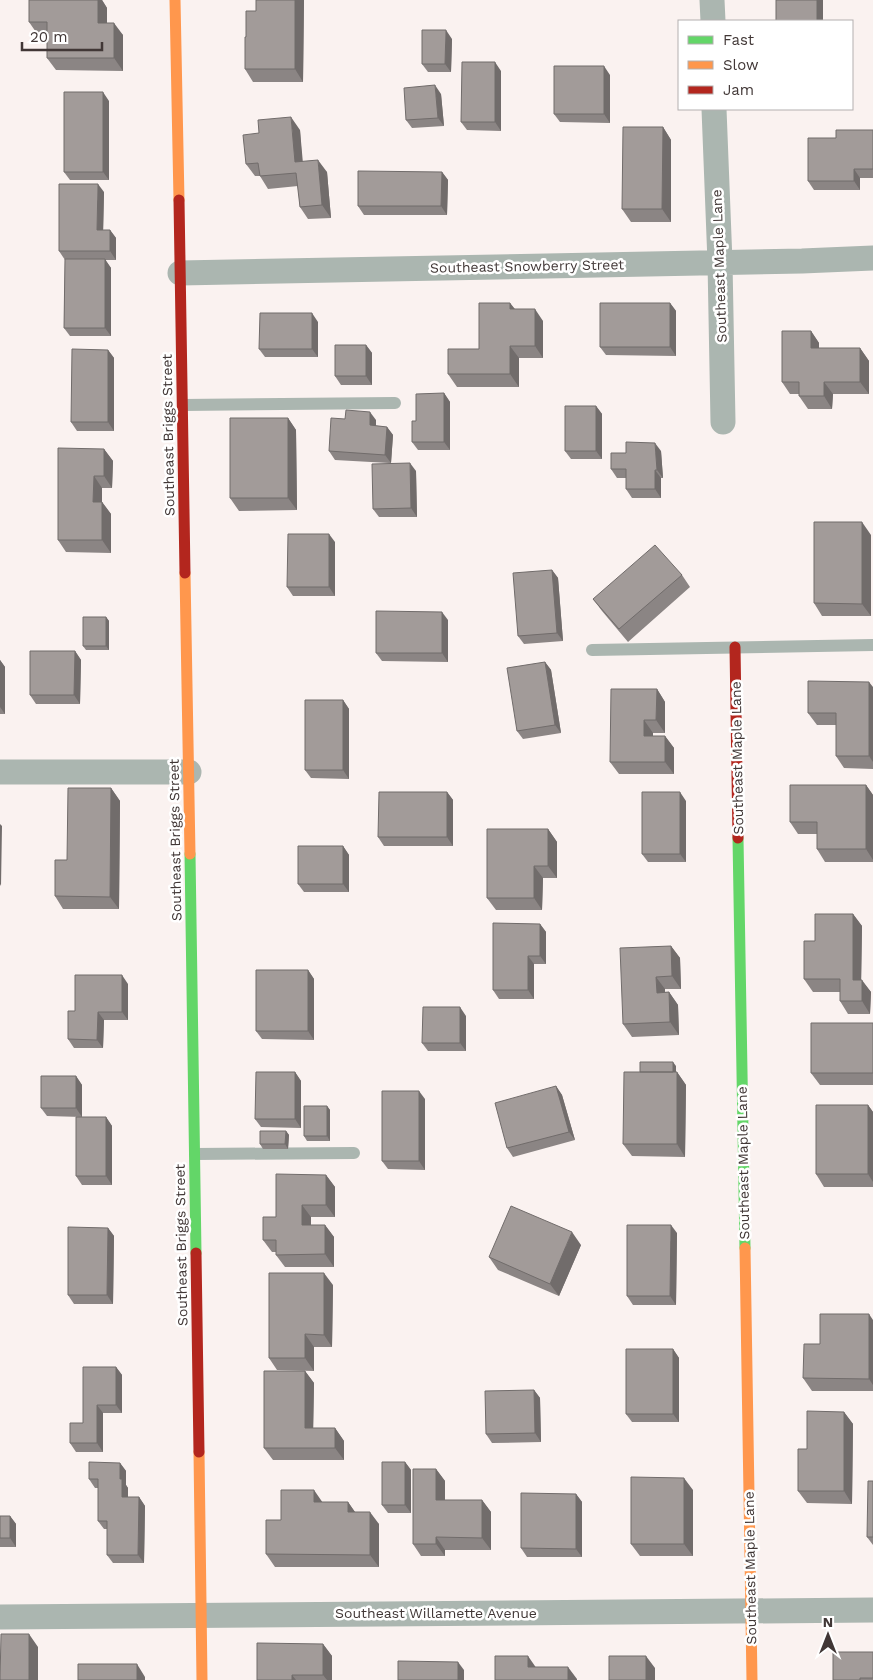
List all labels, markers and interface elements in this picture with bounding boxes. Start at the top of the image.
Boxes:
scale bar [22,20,102,52]
legend [678,20,853,110]
text: 20 m [30,28,68,46]
text: Fast [723,31,755,49]
text: Slow [723,56,759,74]
text: Jam [723,81,754,99]
street label: Southeast Maple Lane [708,189,730,343]
street label: Southeast Snowberry Street [430,256,624,276]
street label: Southeast Briggs Street [159,354,177,516]
street label: Southeast Maple Lane [728,681,746,835]
street label: Southeast Briggs Street [166,759,184,921]
street label: Southeast Maple Lane [734,1086,752,1240]
street label: Southeast Briggs Street [172,1164,190,1326]
street label: Southeast Maple Lane [741,1491,759,1645]
street label: Southeast Willamette Avenue [335,1605,537,1621]
north arrow [803,1610,853,1660]
text: N [823,1614,833,1630]

